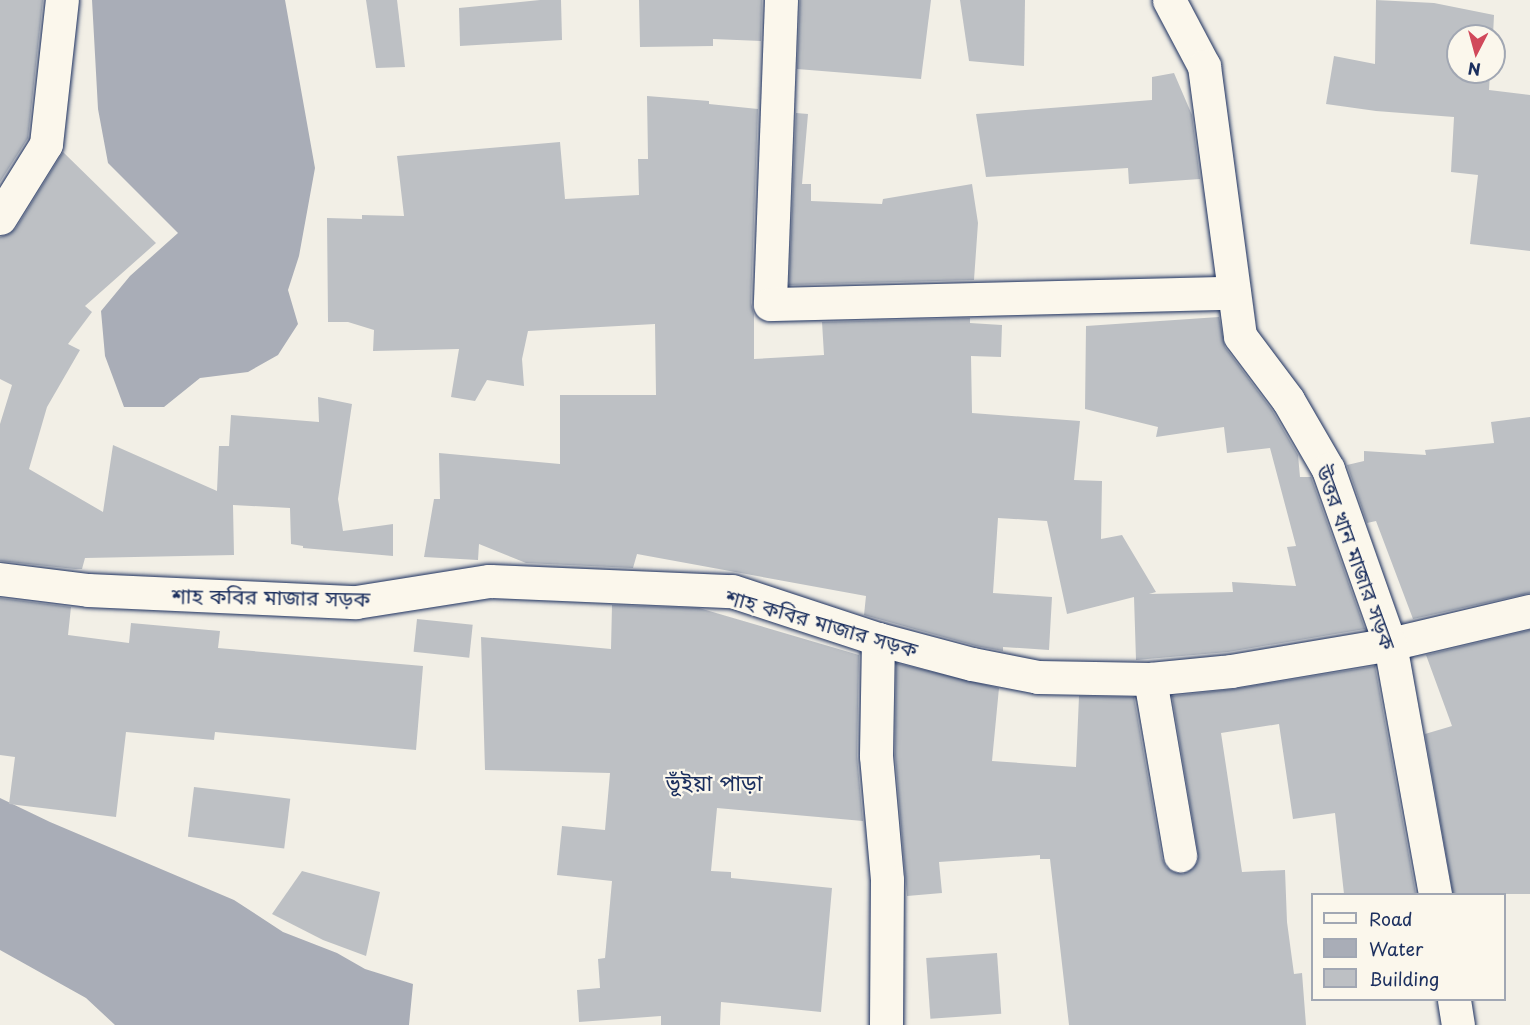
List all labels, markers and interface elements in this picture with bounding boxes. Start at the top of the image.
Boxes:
north arrow [1446,24,1506,84]
text: N [1467,57,1482,83]
street label: উত্তর খান মাজার সড়ক [1312,461,1402,653]
street label: শাহ কবির মাজার সড়ক [171,582,371,610]
street label: শাহ কবির মাজার সড়ক [723,582,921,662]
district label: ভূঁইয়া পাড়া [665,769,763,795]
legend [1311,893,1506,1001]
text: Road [1369,905,1413,932]
text: Water [1369,935,1423,962]
text: Building [1369,965,1439,992]

